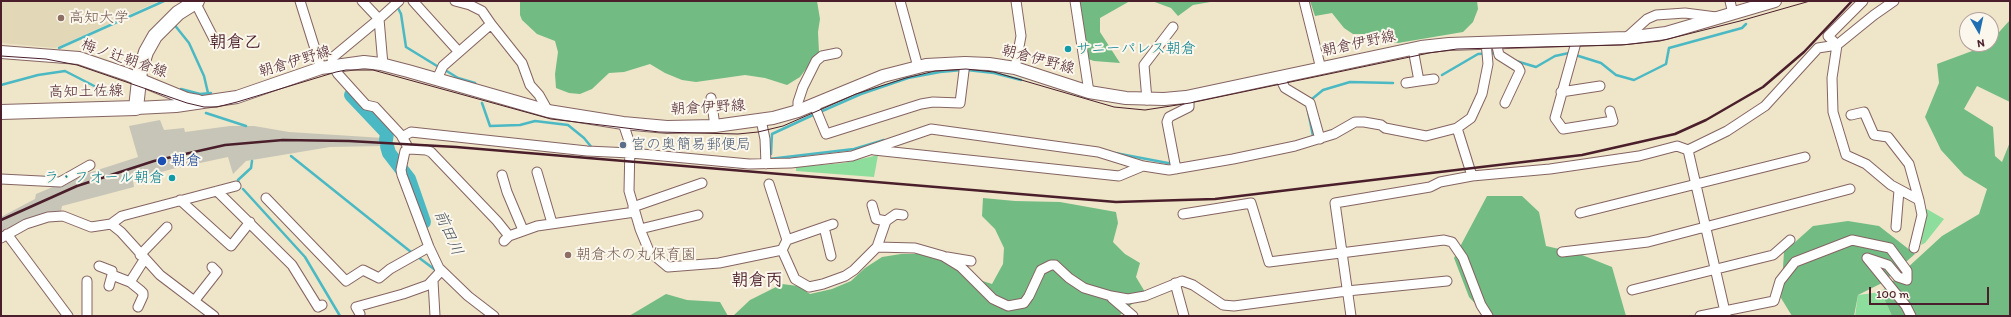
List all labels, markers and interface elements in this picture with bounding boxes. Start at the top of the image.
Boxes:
place label: 高知大学 [69,9,129,27]
north arrow [1959,12,1999,52]
marker: 高知大学 [56,13,66,23]
street label: 朝倉伊野線 [1320,27,1398,61]
district label: 朝倉乙 [210,33,260,53]
street label: 梅ノ辻朝倉線 [79,36,169,82]
text: N [1976,36,1985,50]
place label: サニーパレス朝倉 [1076,40,1196,58]
street label: 朝倉伊野線 [257,42,333,82]
street label: 朝倉伊野線 [999,42,1077,78]
marker: サニーパレス朝倉 [1063,44,1073,54]
street label: 高知土佐線 [48,82,124,102]
street label: 朝倉伊野線 [670,97,746,119]
place label: 宮の奥簡易郵便局 [631,136,751,154]
marker: 宮の奥簡易郵便局 [618,140,628,150]
place label: 朝倉 [171,152,201,170]
marker: 朝倉 [156,155,168,167]
place label: ラ・フオール朝倉 [44,169,164,187]
marker: ラ・フオール朝倉 [167,173,177,183]
water label: 前田川 [429,207,467,259]
place label: 朝倉木の丸保育園 [576,246,696,264]
marker: 朝倉木の丸保育園 [563,250,573,260]
district label: 朝倉丙 [732,271,782,291]
scale bar [1871,279,1991,305]
text: 100 m [1876,287,1909,301]

